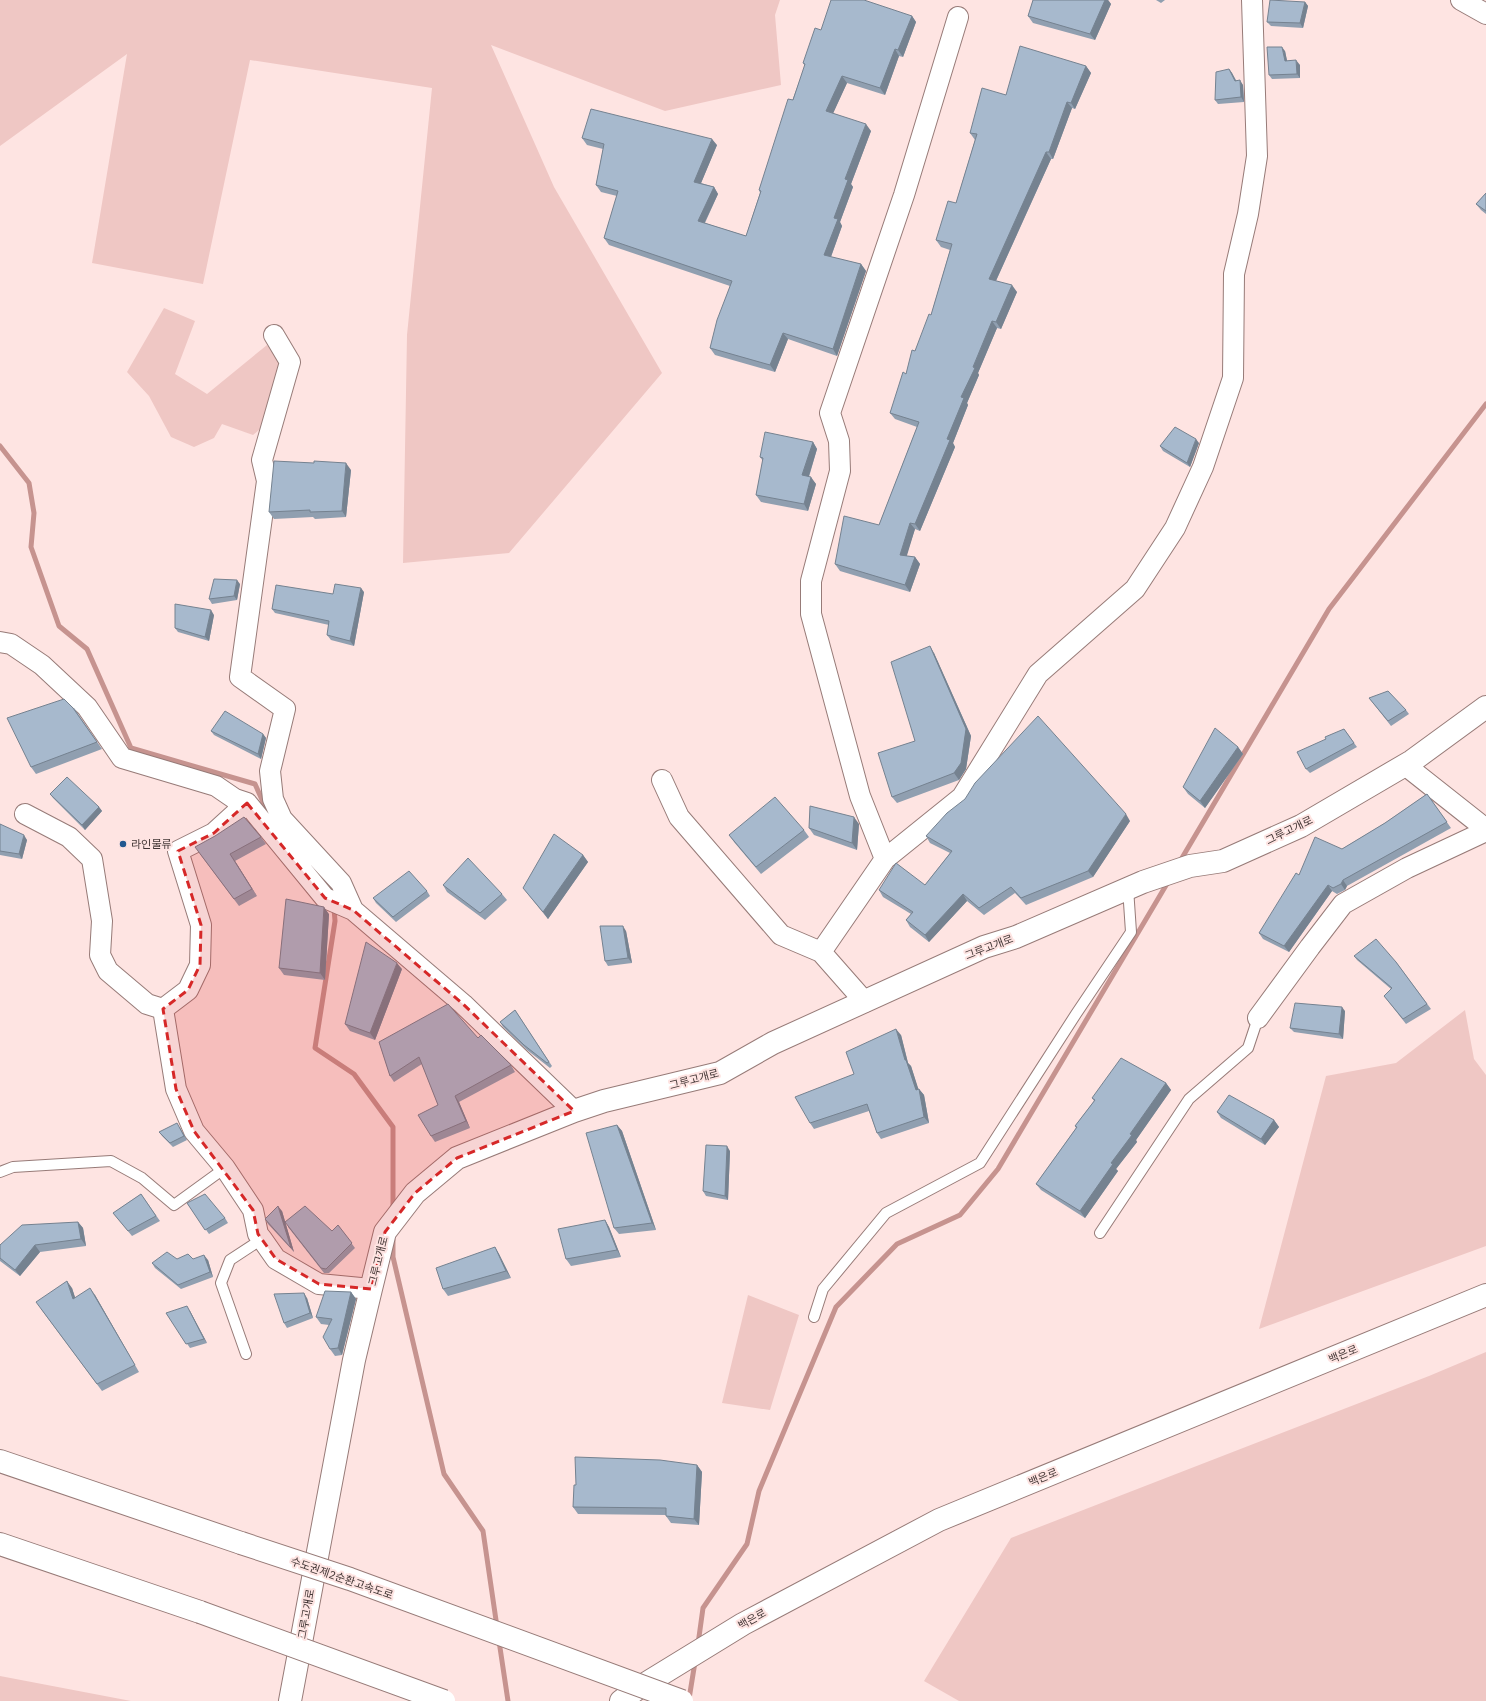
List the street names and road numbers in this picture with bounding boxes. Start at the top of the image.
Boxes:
street label: 그루고개로 [1263,813,1315,847]
street label: 그루고개로 [963,931,1015,963]
street label: 그루고개로 [668,1066,720,1092]
street label: 그루고개로 [365,1235,391,1287]
street label: 백은로 [1326,1342,1360,1366]
street label: 백은로 [1026,1465,1060,1489]
street label: 수도권제2순환고속도로 [289,1554,395,1602]
street label: 그루고개로 [295,1588,317,1640]
street label: 백은로 [735,1606,769,1632]

